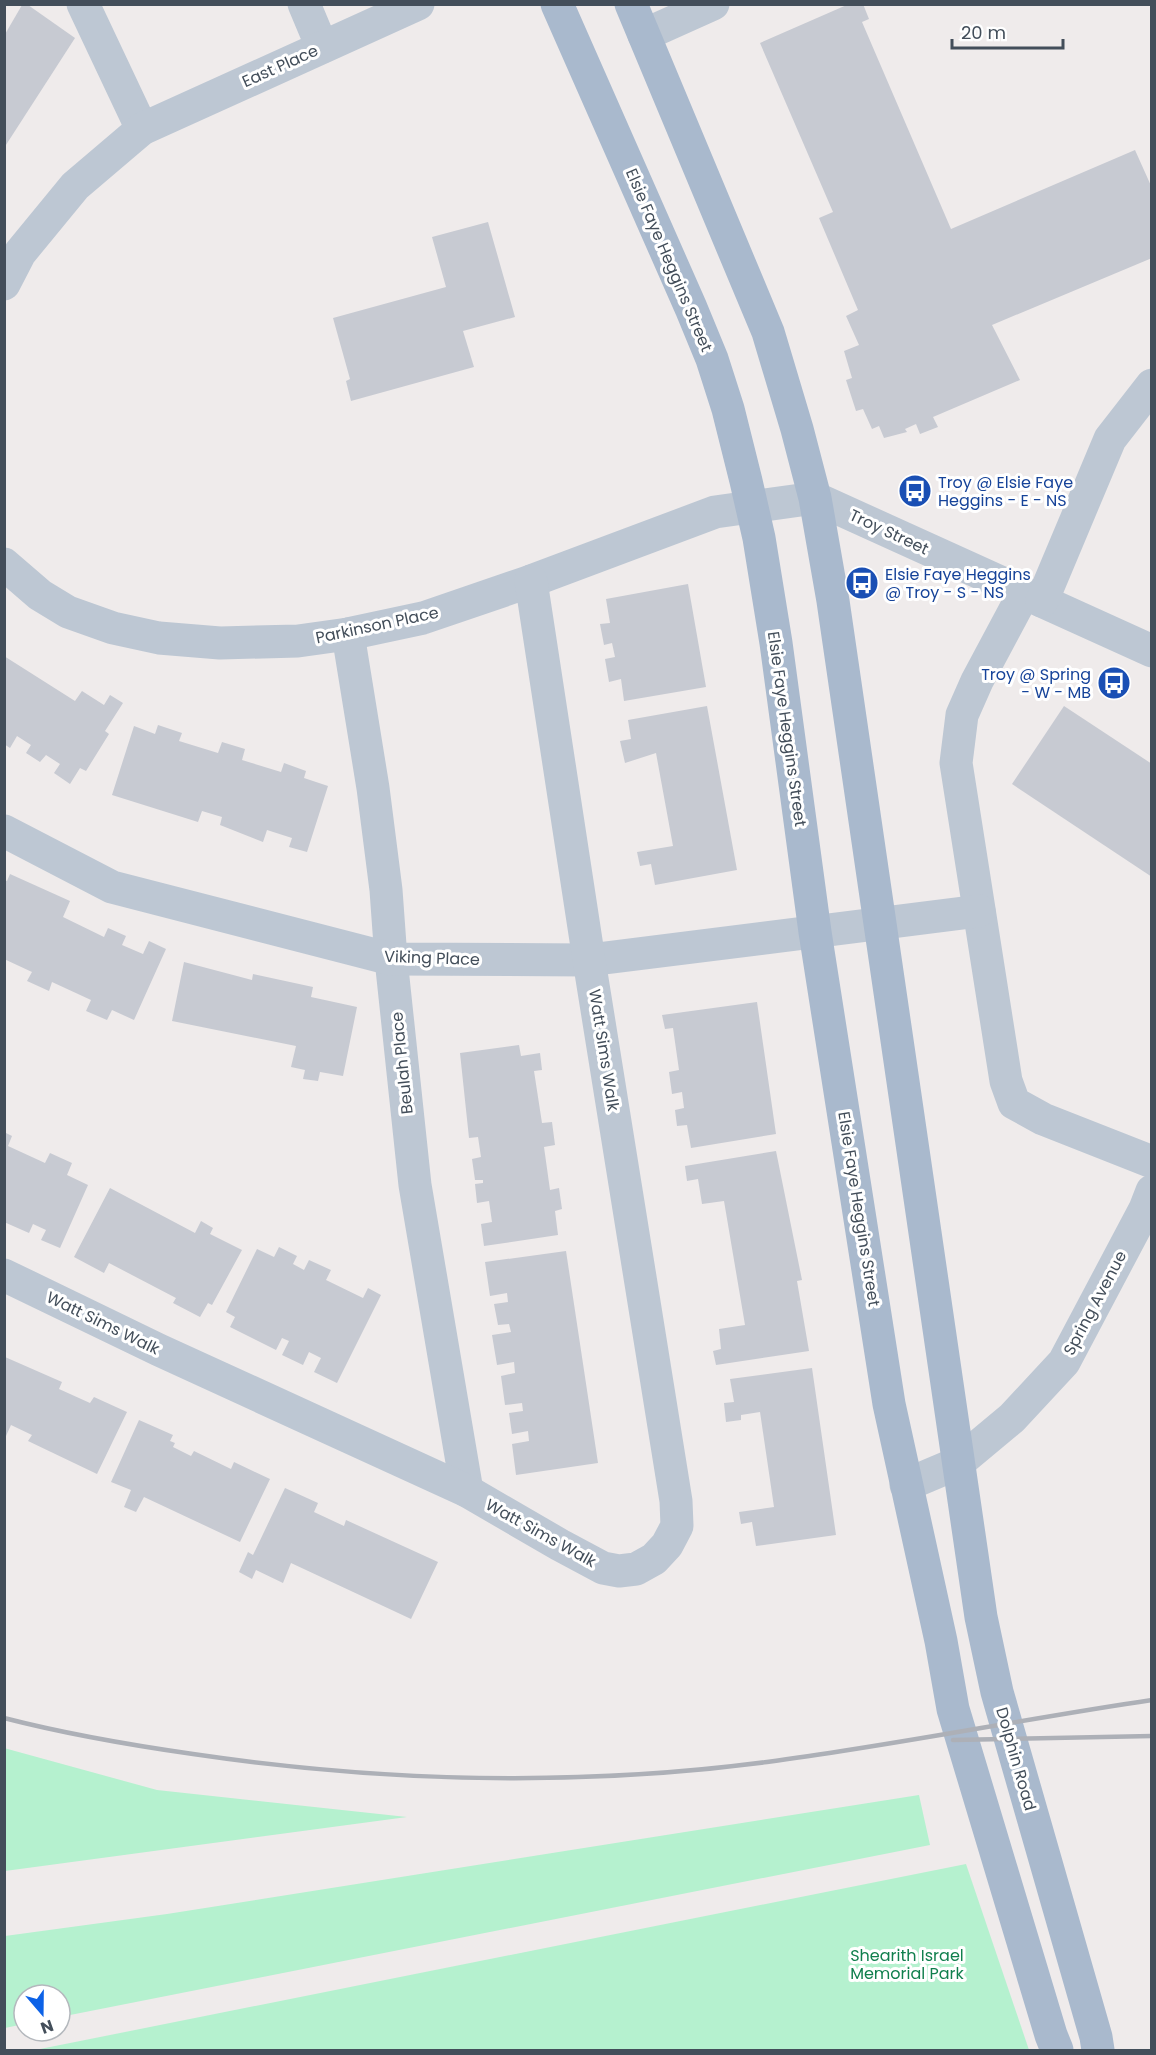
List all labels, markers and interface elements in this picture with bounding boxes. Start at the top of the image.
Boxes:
scale bar [952,12,1063,50]
text: 20 m [961,20,1006,45]
street label: East Place [238,39,322,93]
street label: Elsie Faye Heggins Street [620,165,718,355]
place label: Troy @ Elsie Faye Heggins - E - NS [938,471,1073,512]
bus stop icon: Troy @ Elsie Faye Heggins - E - NS [897,473,933,509]
street label: Troy Street [846,504,933,560]
place label: Elsie Faye Heggins @ Troy - S - NS [885,563,1031,604]
bus stop icon: Elsie Faye Heggins @ Troy - S - NS [844,565,880,601]
street label: Parkinson Place [313,601,441,649]
street label: Elsie Faye Heggins Street [762,630,812,828]
place label: Troy @ Spring - W - MB [981,663,1091,704]
bus stop icon: Troy @ Spring - W - MB [1096,665,1132,701]
street label: Viking Place [384,945,480,971]
street label: Watt Sims Walk [583,987,625,1113]
street label: Beulah Place [385,1011,419,1115]
street label: Elsie Faye Heggins Street [832,1110,886,1308]
street label: Spring Avenue [1058,1247,1132,1359]
street label: Watt Sims Walk [43,1286,164,1361]
street label: Watt Sims Walk [481,1493,601,1573]
street label: Dolphin Road [990,1705,1042,1813]
park label: Shearith Israel Memorial Park [850,1944,965,1985]
north arrow [12,1983,72,2043]
text: N [37,2014,57,2039]

